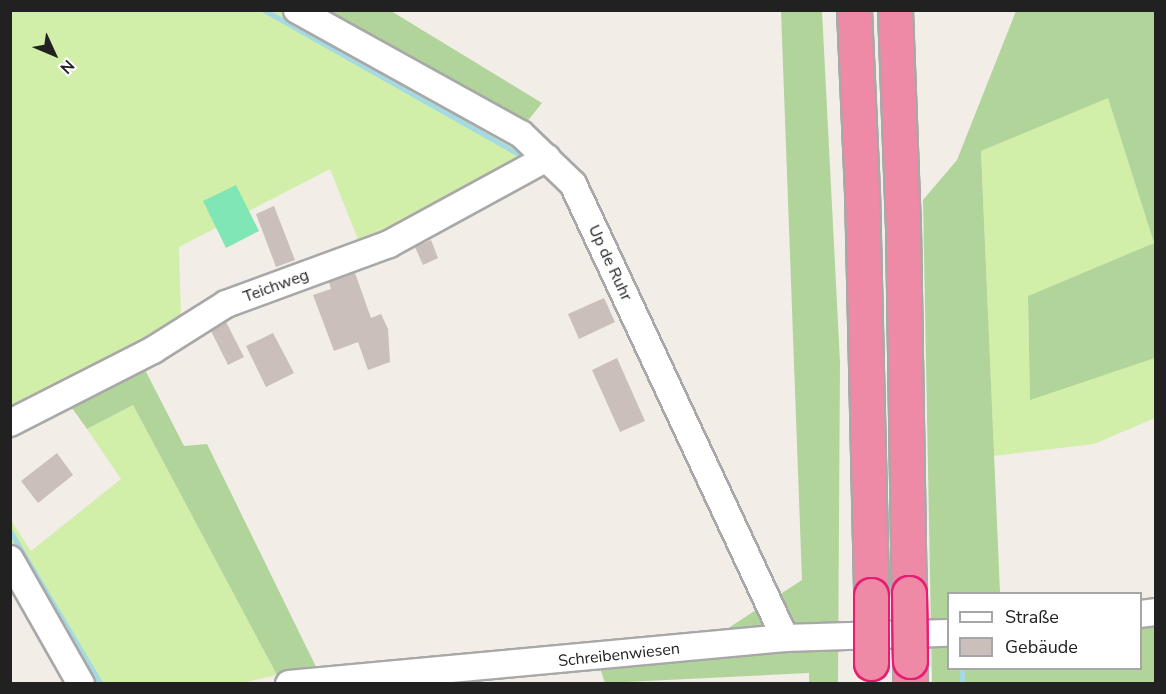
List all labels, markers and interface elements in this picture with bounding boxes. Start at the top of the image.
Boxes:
north arrow [24,24,84,84]
text: N [55,55,79,78]
street label: Up de Ruhr [584,222,636,304]
street label: Teichweg [241,265,311,307]
legend [947,592,1142,670]
text: Straße [1005,605,1059,629]
text: Gebäude [1005,635,1078,659]
street label: Schreibenwiesen [557,639,681,671]

